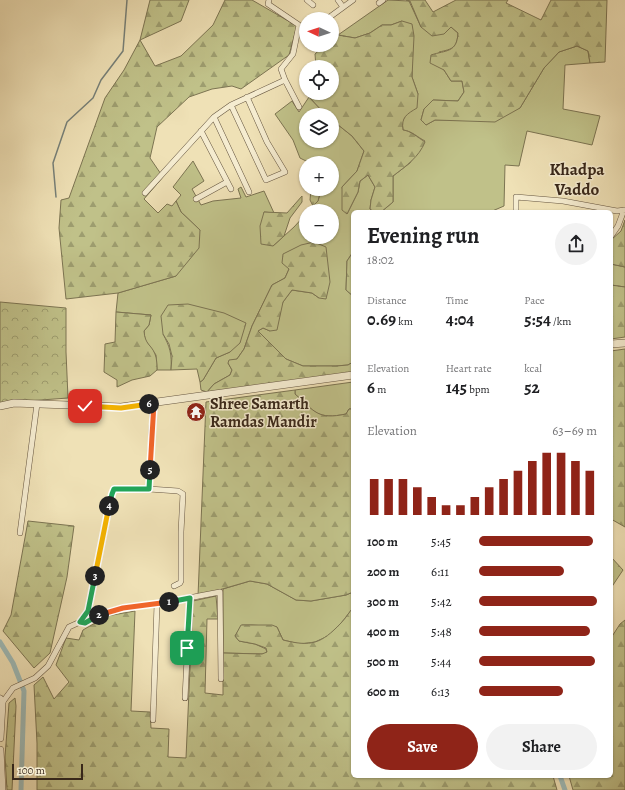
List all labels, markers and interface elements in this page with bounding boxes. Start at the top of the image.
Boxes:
north arrow [299,12,339,52]
map controls [299,12,339,244]
button: locate [299,60,339,100]
button: layers [299,108,339,148]
button: + [299,156,339,196]
district label: Khadpa Vaddo [549,158,605,201]
button: − [299,204,339,244]
text: Evening run [367,221,479,251]
button: share [555,223,597,265]
text: 18:02 [367,251,394,268]
text: Distance [367,293,406,308]
text: Time [446,293,469,308]
text: Pace [524,293,545,308]
text: 0.69 [367,308,396,331]
text: 4:04 [446,308,474,331]
text: 5:54 [524,308,551,331]
text: km [396,314,413,329]
text: /km [551,314,571,329]
text: Elevation [367,361,409,376]
text: Heart rate [446,361,492,376]
text: kcal [524,361,542,376]
text: 6 [367,376,375,399]
text: 145 [446,376,467,399]
text: 52 [524,376,540,399]
text: m [375,382,386,397]
text: bpm [467,382,490,397]
pin [68,389,102,423]
place label: Shree Samarth Ramdas Mandir [210,393,317,433]
pin: 6 [139,394,159,414]
icon: check [74,395,96,417]
text: 6 [146,396,152,411]
temple icon: Shree Samarth Ramdas Mandir [185,401,207,423]
text: Elevation [367,422,417,439]
text: 63–69 m [552,422,597,439]
pin: 5 [140,460,160,480]
text: 5 [148,462,152,477]
pin: 4 [99,496,119,516]
text: 4 [106,498,112,513]
text: 100 m [367,533,398,550]
text: 5:45 [431,533,451,550]
text: 200 m [367,563,400,580]
text: 6:11 [431,563,449,580]
pin: 3 [85,566,105,586]
text: 3 [93,568,97,583]
pin: 1 [159,592,179,612]
text: 300 m [367,593,399,610]
text: 5:42 [431,593,452,610]
text: 1 [167,594,171,609]
pin: 2 [89,605,109,625]
text: 2 [96,607,102,622]
text: 400 m [367,623,399,640]
text: 5:48 [431,623,452,640]
pin [170,631,204,665]
icon: arrive [176,637,198,659]
text: 500 m [367,653,399,670]
text: 5:44 [431,653,451,670]
text: 600 m [367,683,399,700]
text: 6:13 [431,683,450,700]
button: Save [367,724,478,770]
button: Share [486,724,597,770]
scale bar [12,762,83,781]
text: 100 m [18,763,45,778]

